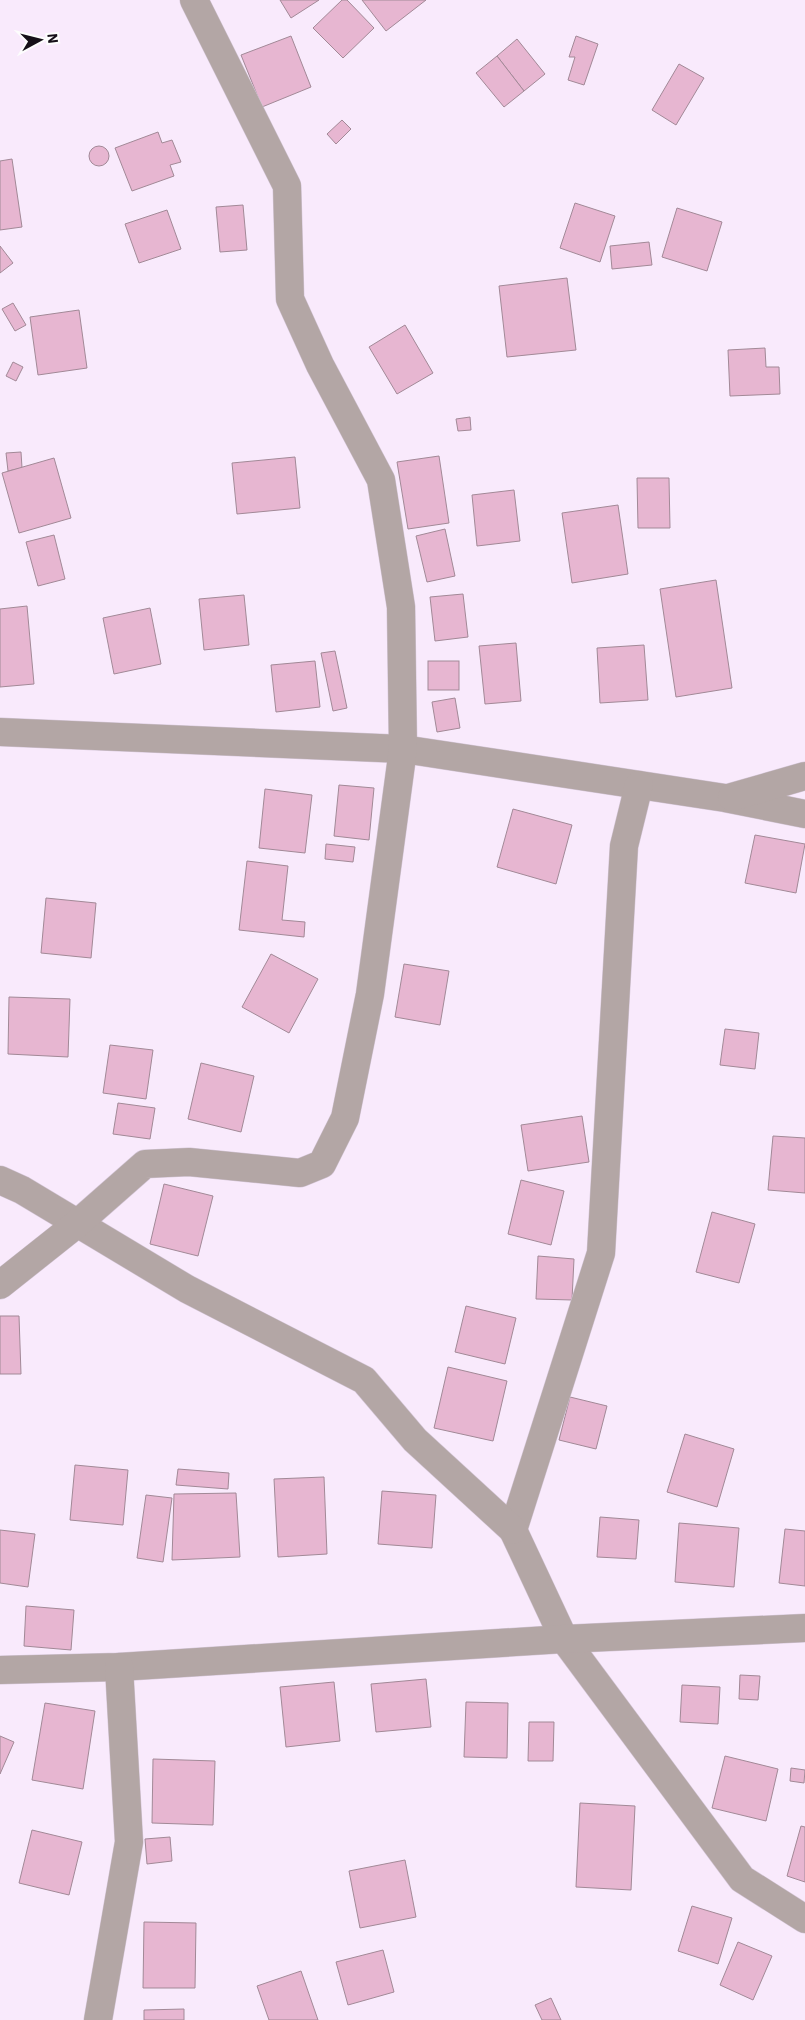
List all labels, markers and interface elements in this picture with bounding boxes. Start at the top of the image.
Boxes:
north arrow [15,15,65,65]
text: N [43,32,62,45]

